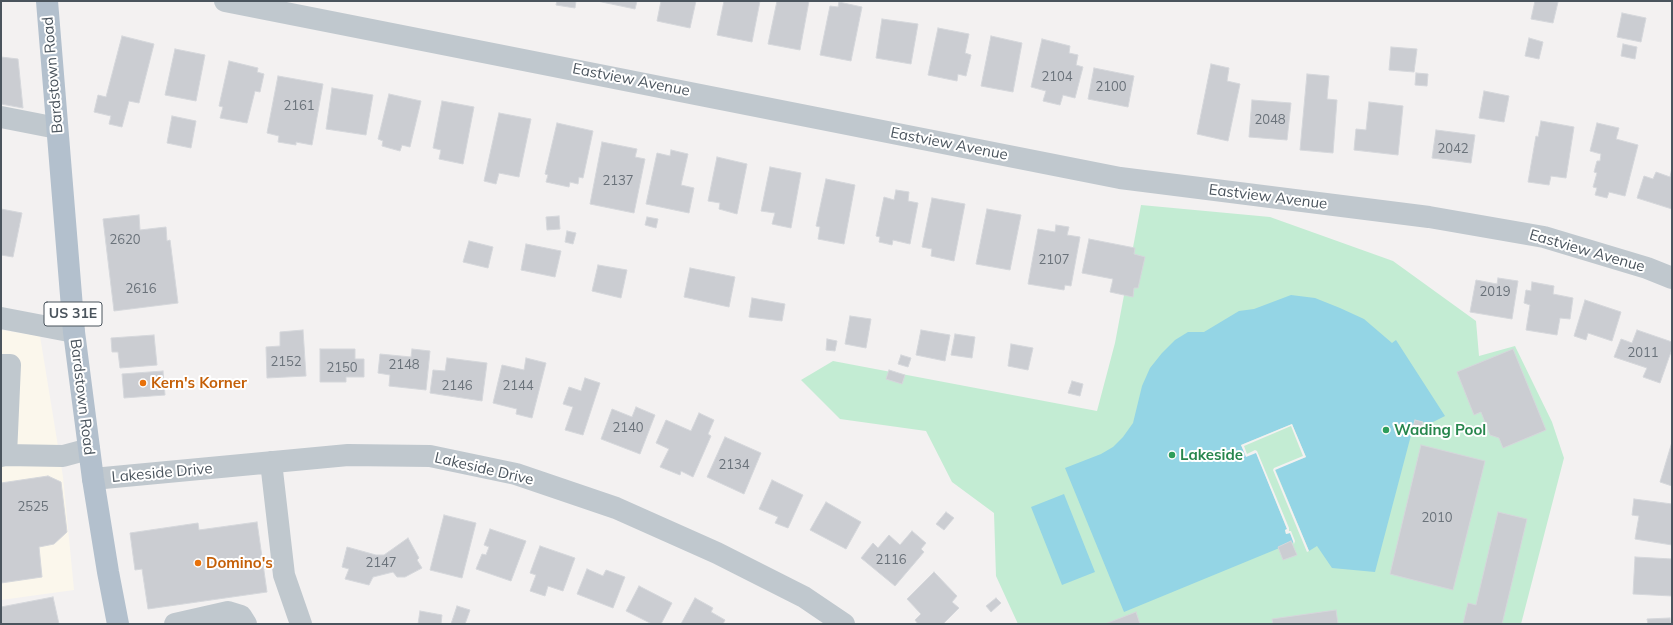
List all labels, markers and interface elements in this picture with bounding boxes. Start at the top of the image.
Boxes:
street label: Bardstown Road [39,16,67,134]
street label: Eastview Avenue [571,60,691,100]
house number: 2104 [1041,69,1073,85]
house number: 2100 [1095,79,1127,95]
house number: 2161 [283,98,315,114]
house number: 2048 [1254,112,1286,128]
street label: Eastview Avenue [889,124,1009,164]
house number: 2042 [1437,141,1469,157]
house number: 2137 [602,173,634,189]
street label: Eastview Avenue [1208,181,1328,213]
street label: Eastview Avenue [1527,226,1647,276]
house number: 2620 [109,232,141,248]
house number: 2107 [1038,252,1070,268]
house number: 2616 [125,281,157,297]
house number: 2019 [1479,284,1511,300]
road number: US 31E [44,302,102,326]
street label: Bardstown Road [66,338,98,456]
house number: 2011 [1627,345,1659,361]
house number: 2152 [270,354,302,370]
house number: 2148 [388,357,420,373]
house number: 2150 [326,360,358,376]
place label: Kern's Korner [151,374,247,392]
marker: Kern's Korner [138,378,148,388]
house number: 2146 [441,378,473,394]
house number: 2144 [502,378,534,394]
house number: 2140 [612,420,644,436]
place label: Wading Pool [1394,421,1486,439]
marker: Wading Pool [1381,425,1391,435]
place label: Lakeside [1180,446,1243,464]
street label: Lakeside Drive [433,449,535,489]
marker: Lakeside [1167,450,1177,460]
house number: 2134 [718,457,750,473]
street label: Lakeside Drive [111,460,213,486]
house number: 2525 [17,499,49,515]
house number: 2010 [1421,510,1453,526]
house number: 2116 [875,552,907,568]
place label: Domino's [206,554,273,572]
house number: 2147 [365,555,397,571]
marker: Domino's [193,558,203,568]

